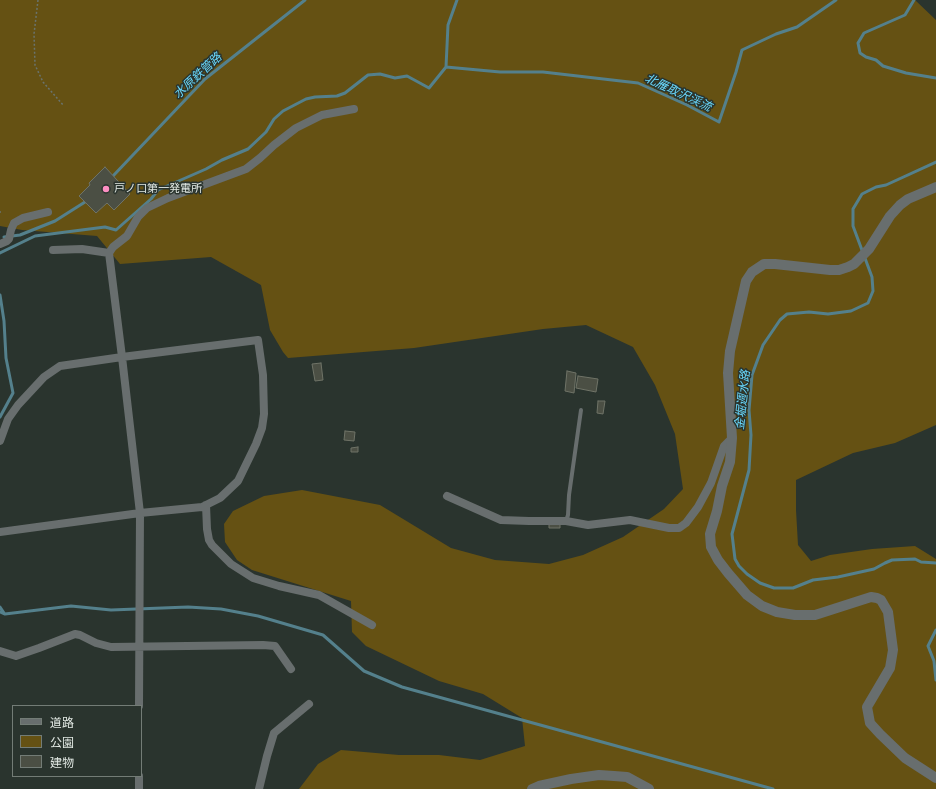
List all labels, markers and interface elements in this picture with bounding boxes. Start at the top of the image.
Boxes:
water label: 水原鉄管路 [171,50,225,102]
water label: 北雁取沢渓流 [642,71,714,115]
place label: 戸ノ口第一発電所 [114,182,202,196]
marker: 戸ノ口第一発電所 [101,184,111,194]
water label: 金堀週水路 [733,369,753,431]
legend [12,705,142,777]
text: 道路 [50,716,74,730]
text: 公園 [50,736,74,750]
text: 建物 [50,756,74,770]

